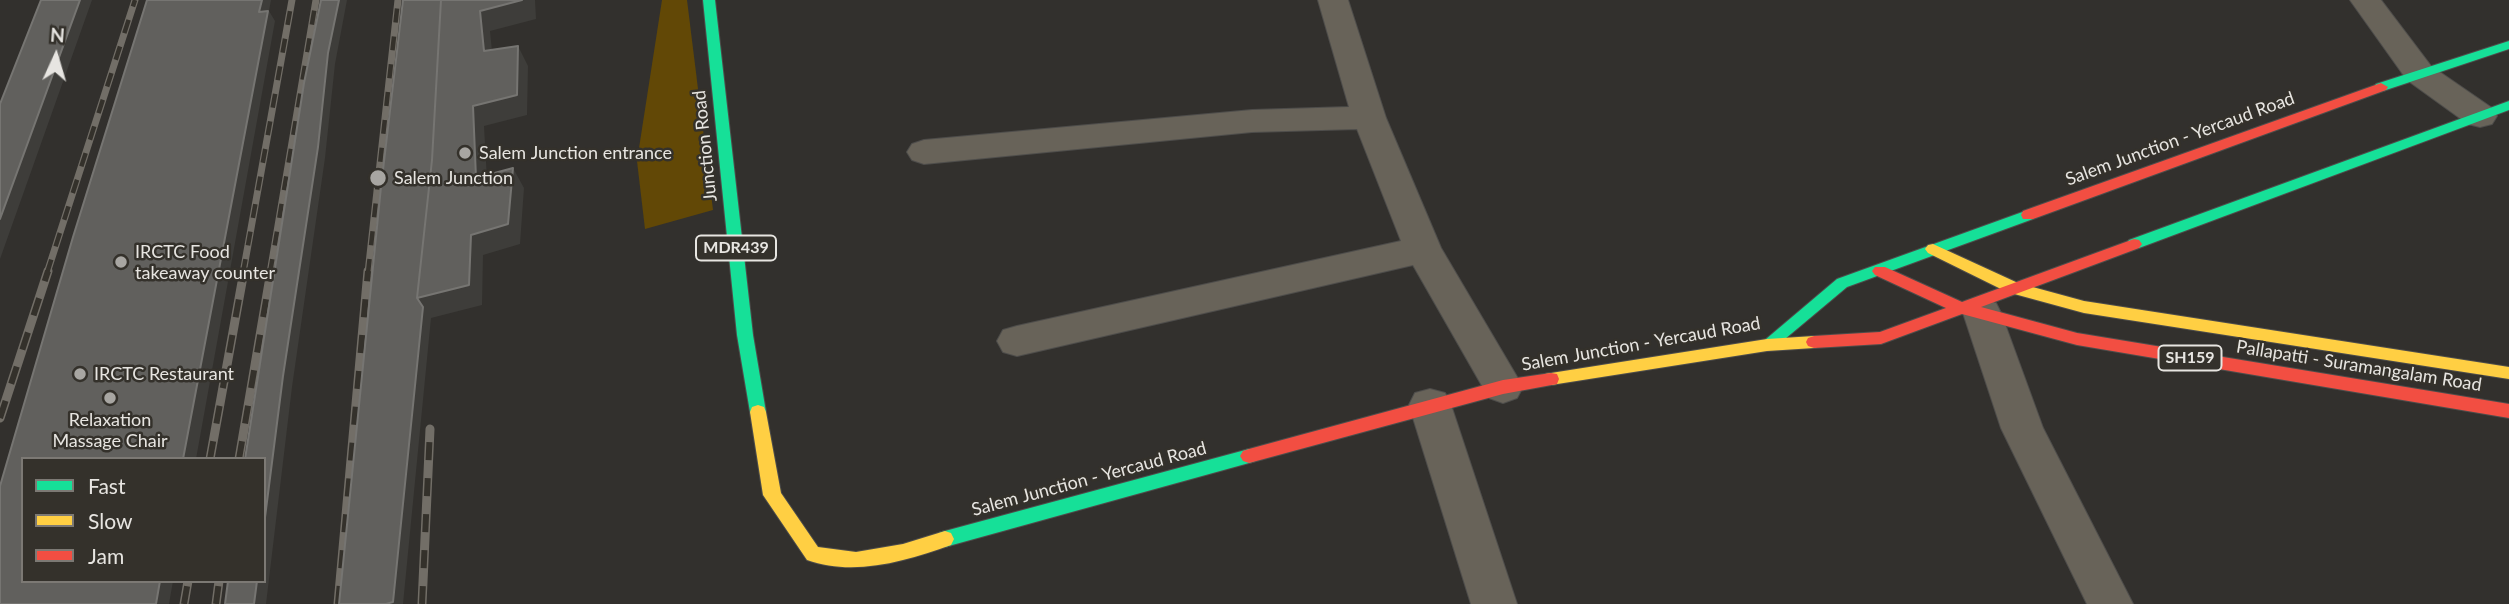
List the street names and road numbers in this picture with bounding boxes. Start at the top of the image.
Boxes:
street label: Salem Junction - Yercaud Road [2063,87,2297,191]
street label: Junction Road [688,89,722,203]
road number: MDR439 [696,236,776,260]
street label: Salem Junction - Yercaud Road [1520,312,1762,376]
street label: Pallapatti - Suramangalam Road [2235,336,2483,396]
road number: SH159 [2158,346,2222,370]
street label: Salem Junction - Yercaud Road [969,437,1209,521]

